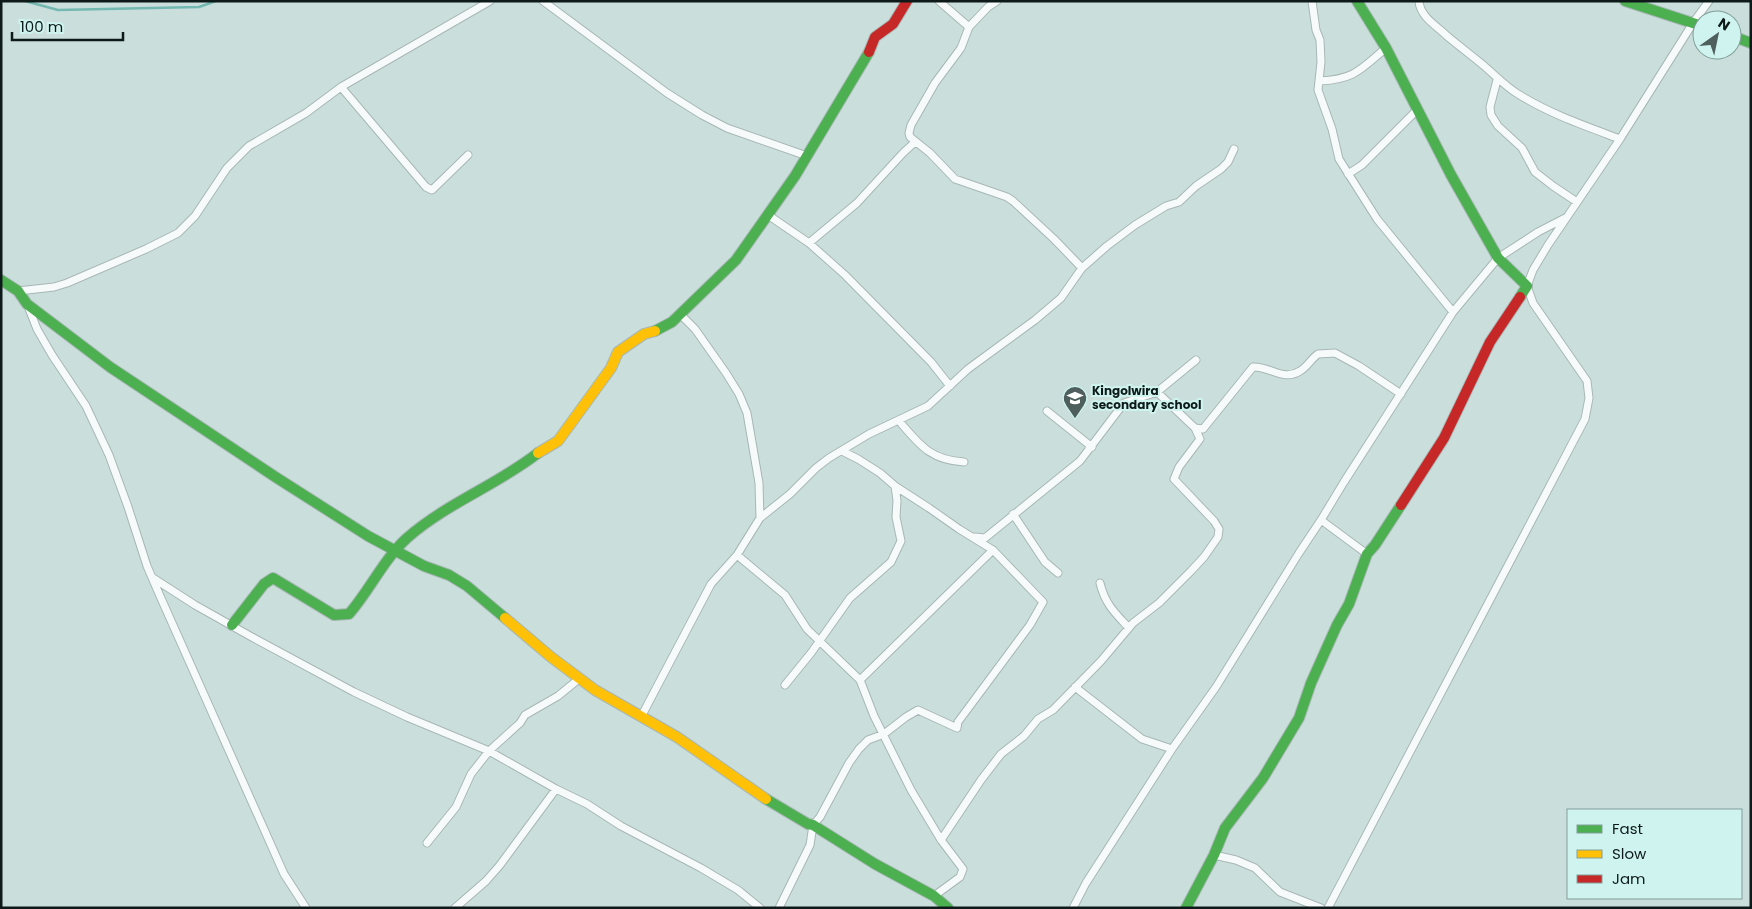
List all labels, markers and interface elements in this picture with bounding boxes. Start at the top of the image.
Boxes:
scale bar [12,10,124,42]
north arrow [1692,10,1742,60]
text: N [1714,13,1734,35]
text: 100 m [20,16,63,37]
place label: Kingolwira secondary school [1092,382,1202,413]
school or university icon: Kingolwira secondary school [1062,385,1088,419]
legend [1567,809,1742,899]
text: Fast [1612,818,1643,839]
text: Slow [1612,843,1647,864]
text: Jam [1612,868,1646,889]

